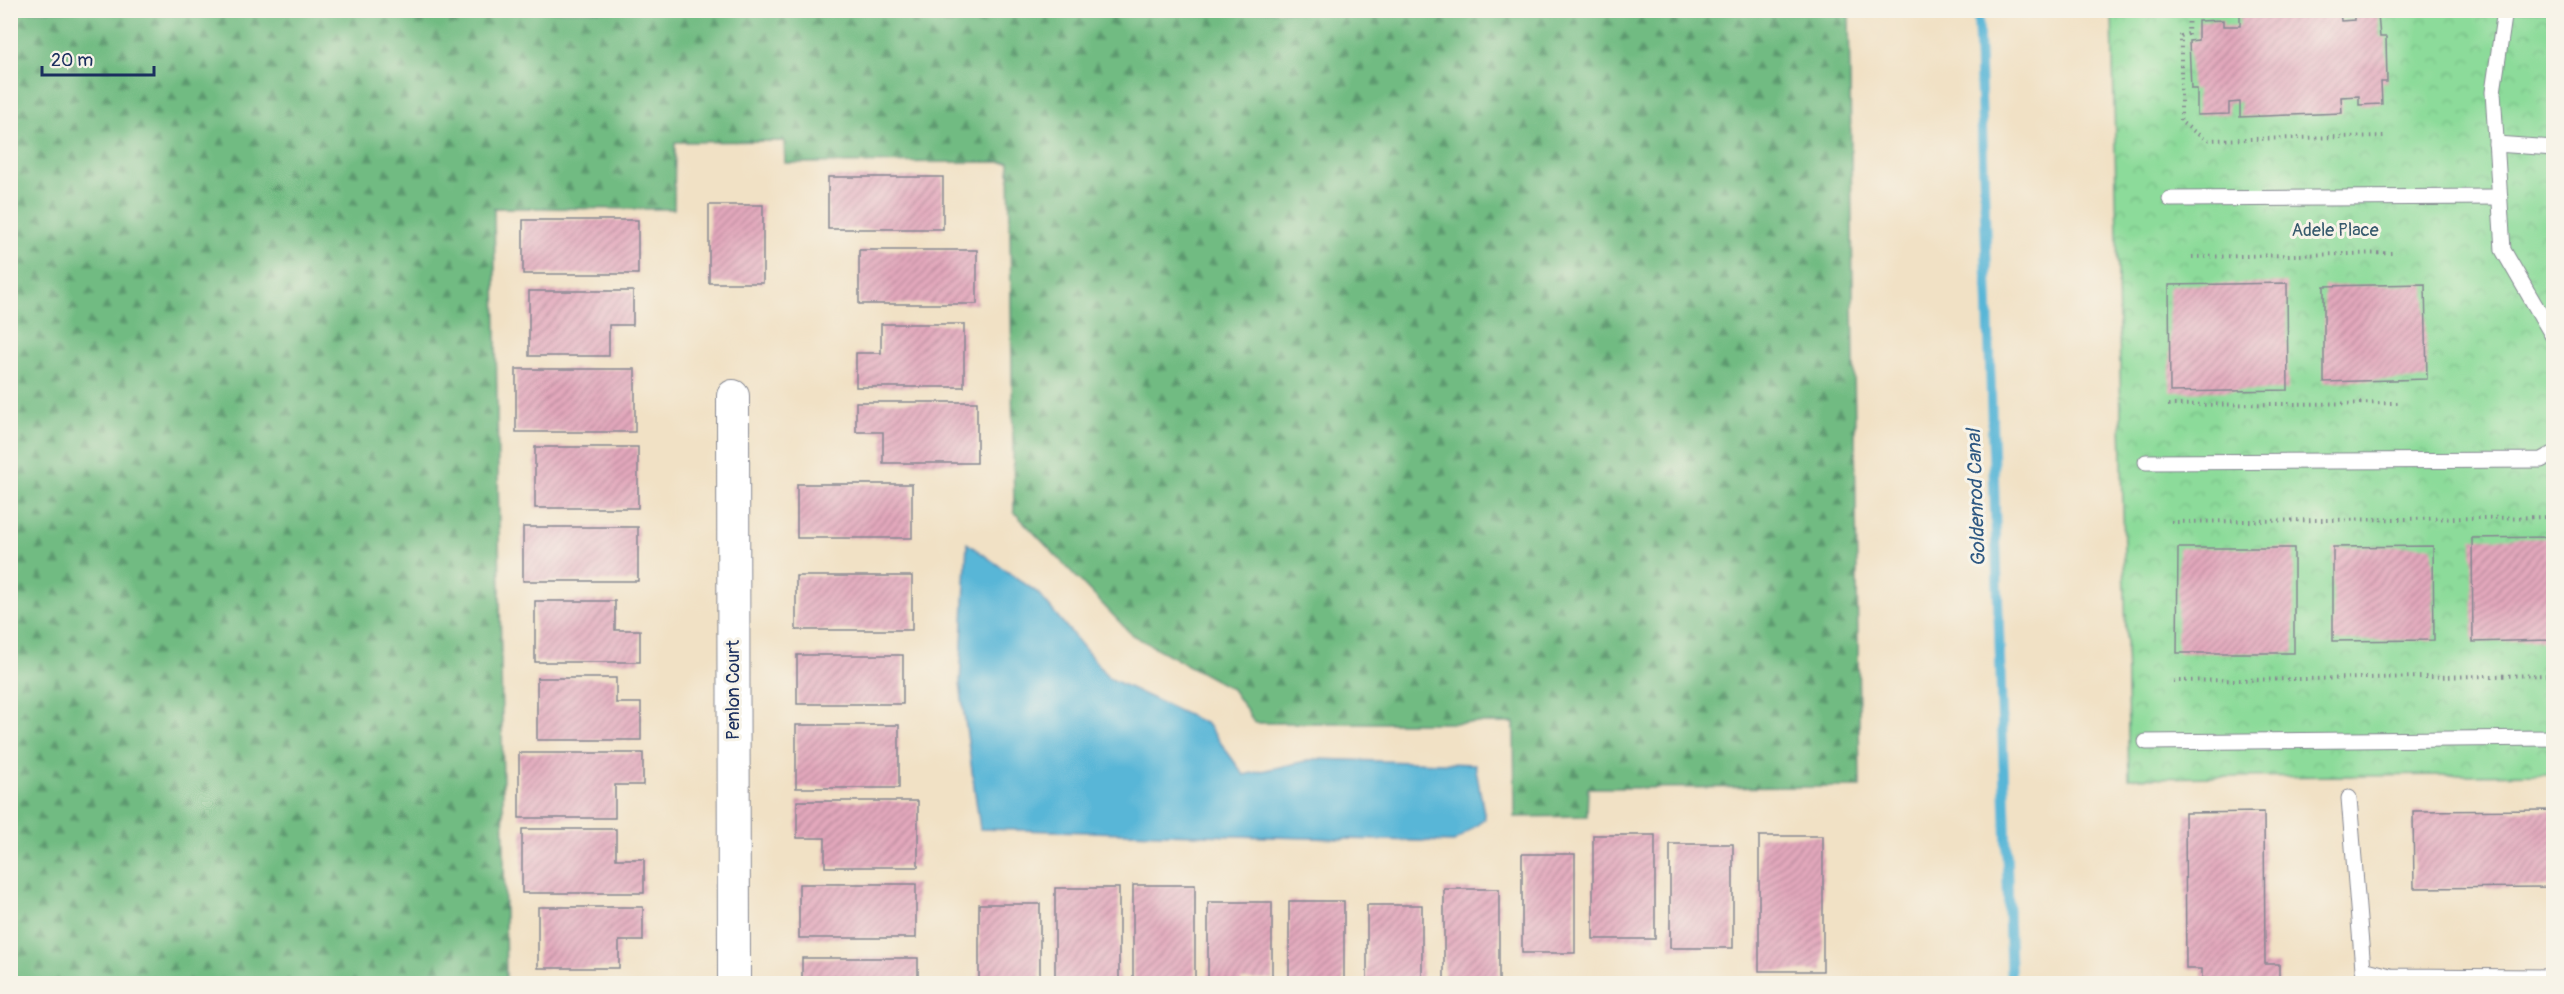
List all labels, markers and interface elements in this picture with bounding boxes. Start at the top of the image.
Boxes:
scale bar [42,39,154,77]
text: 20 m [51,49,93,72]
park label: Adele Place [2291,219,2379,242]
water label: Goldenrod Canal [1961,427,1991,567]
street label: Penlon Court [722,639,745,740]

